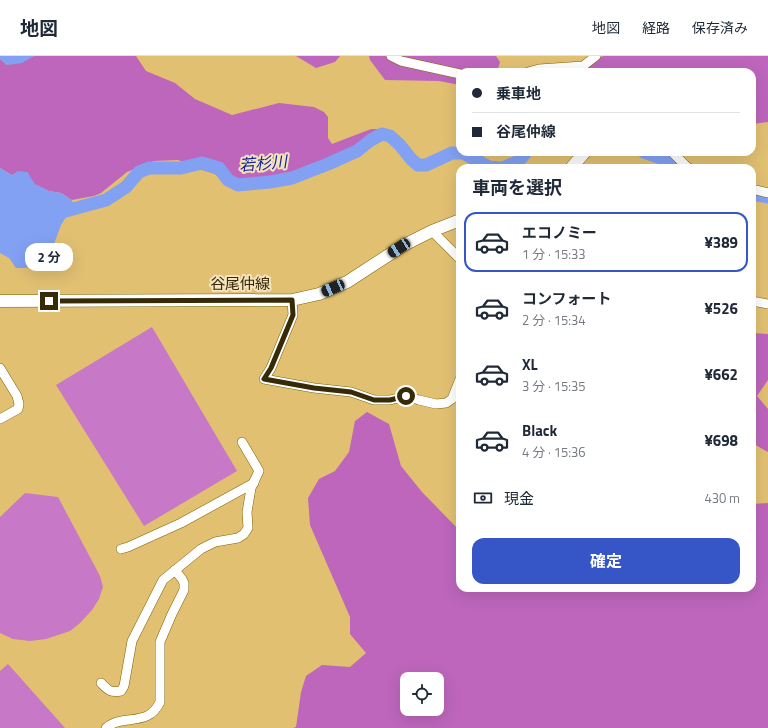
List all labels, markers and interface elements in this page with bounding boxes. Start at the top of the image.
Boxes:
text: 地図 [20,13,58,42]
text: 地図 [592,17,620,38]
text: 経路 [642,17,670,38]
text: 保存済み [692,17,748,38]
text: 乗車地 [496,82,541,105]
text: 谷尾仲線 [496,120,556,143]
water label: 若杉川 [238,149,290,177]
text: 車両を選択 [472,174,562,201]
text: エコノミー [522,221,597,244]
icon: car [474,224,510,260]
text: ¥389 [704,231,738,254]
car [386,236,412,260]
callout: 2 分 [25,243,73,271]
text: 1 分 · 15:33 [522,244,586,264]
text: 2 分 [37,247,61,267]
street label: 谷尾仲線 [210,272,270,295]
car [320,278,346,298]
text: コンフォート [522,287,612,310]
icon: car [474,290,510,326]
route end [40,292,58,310]
text: ¥526 [704,297,738,320]
text: 2 分 · 15:34 [522,310,586,330]
text: XL [522,353,538,376]
icon: car [474,356,510,392]
text: ¥662 [704,363,738,386]
text: 3 分 · 15:35 [522,376,586,396]
route start [397,387,415,405]
text: Black [522,419,557,442]
icon: car [474,422,510,458]
text: ¥698 [704,429,738,452]
text: 4 分 · 15:36 [522,442,586,462]
icon: cash [472,487,494,509]
text: 現金 [504,487,534,510]
text: 430 m [704,488,740,508]
button: 確定 [472,538,740,584]
map controls [400,672,444,716]
button: locate [400,672,444,716]

